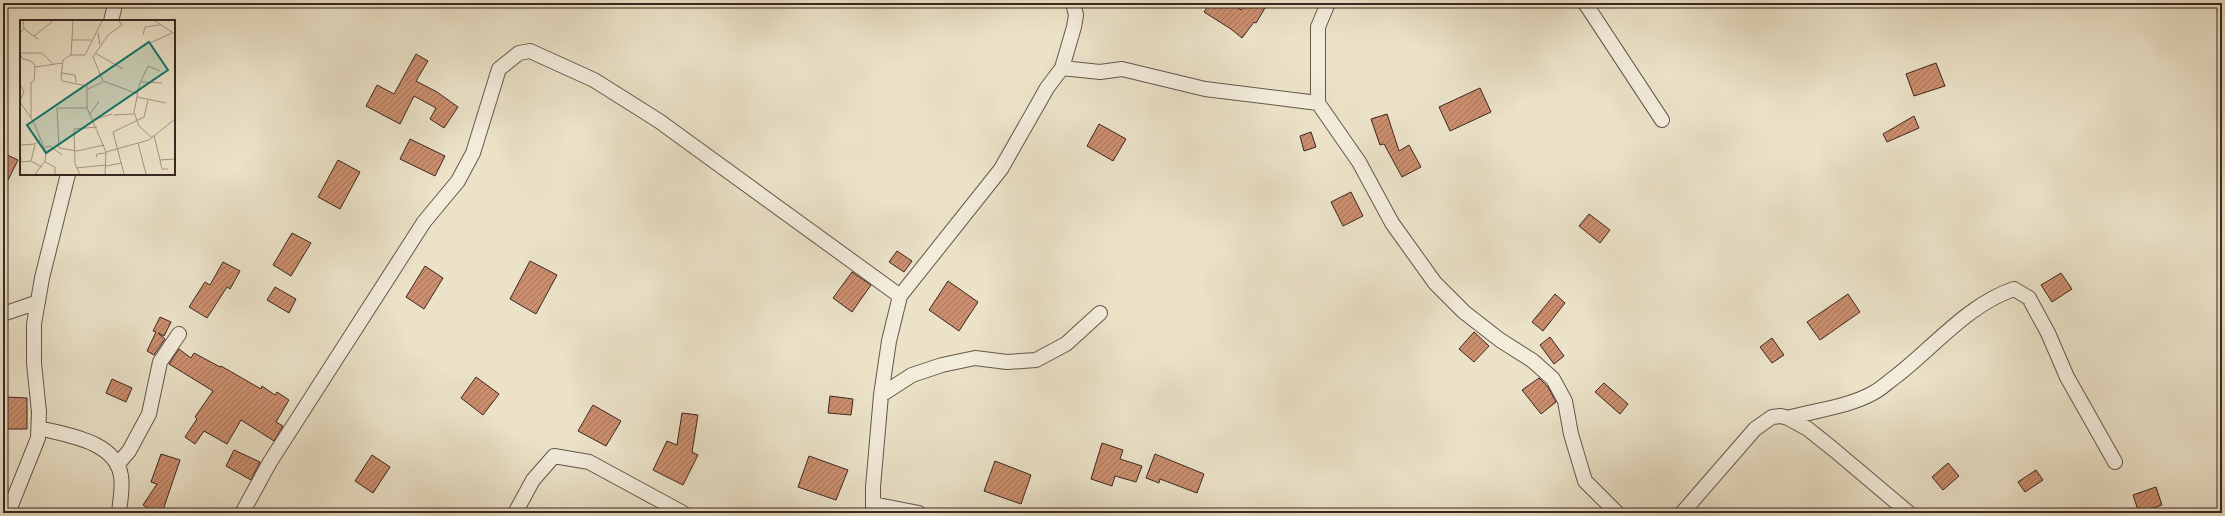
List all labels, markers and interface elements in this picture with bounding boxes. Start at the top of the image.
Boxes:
inset map [20,20,175,175]

